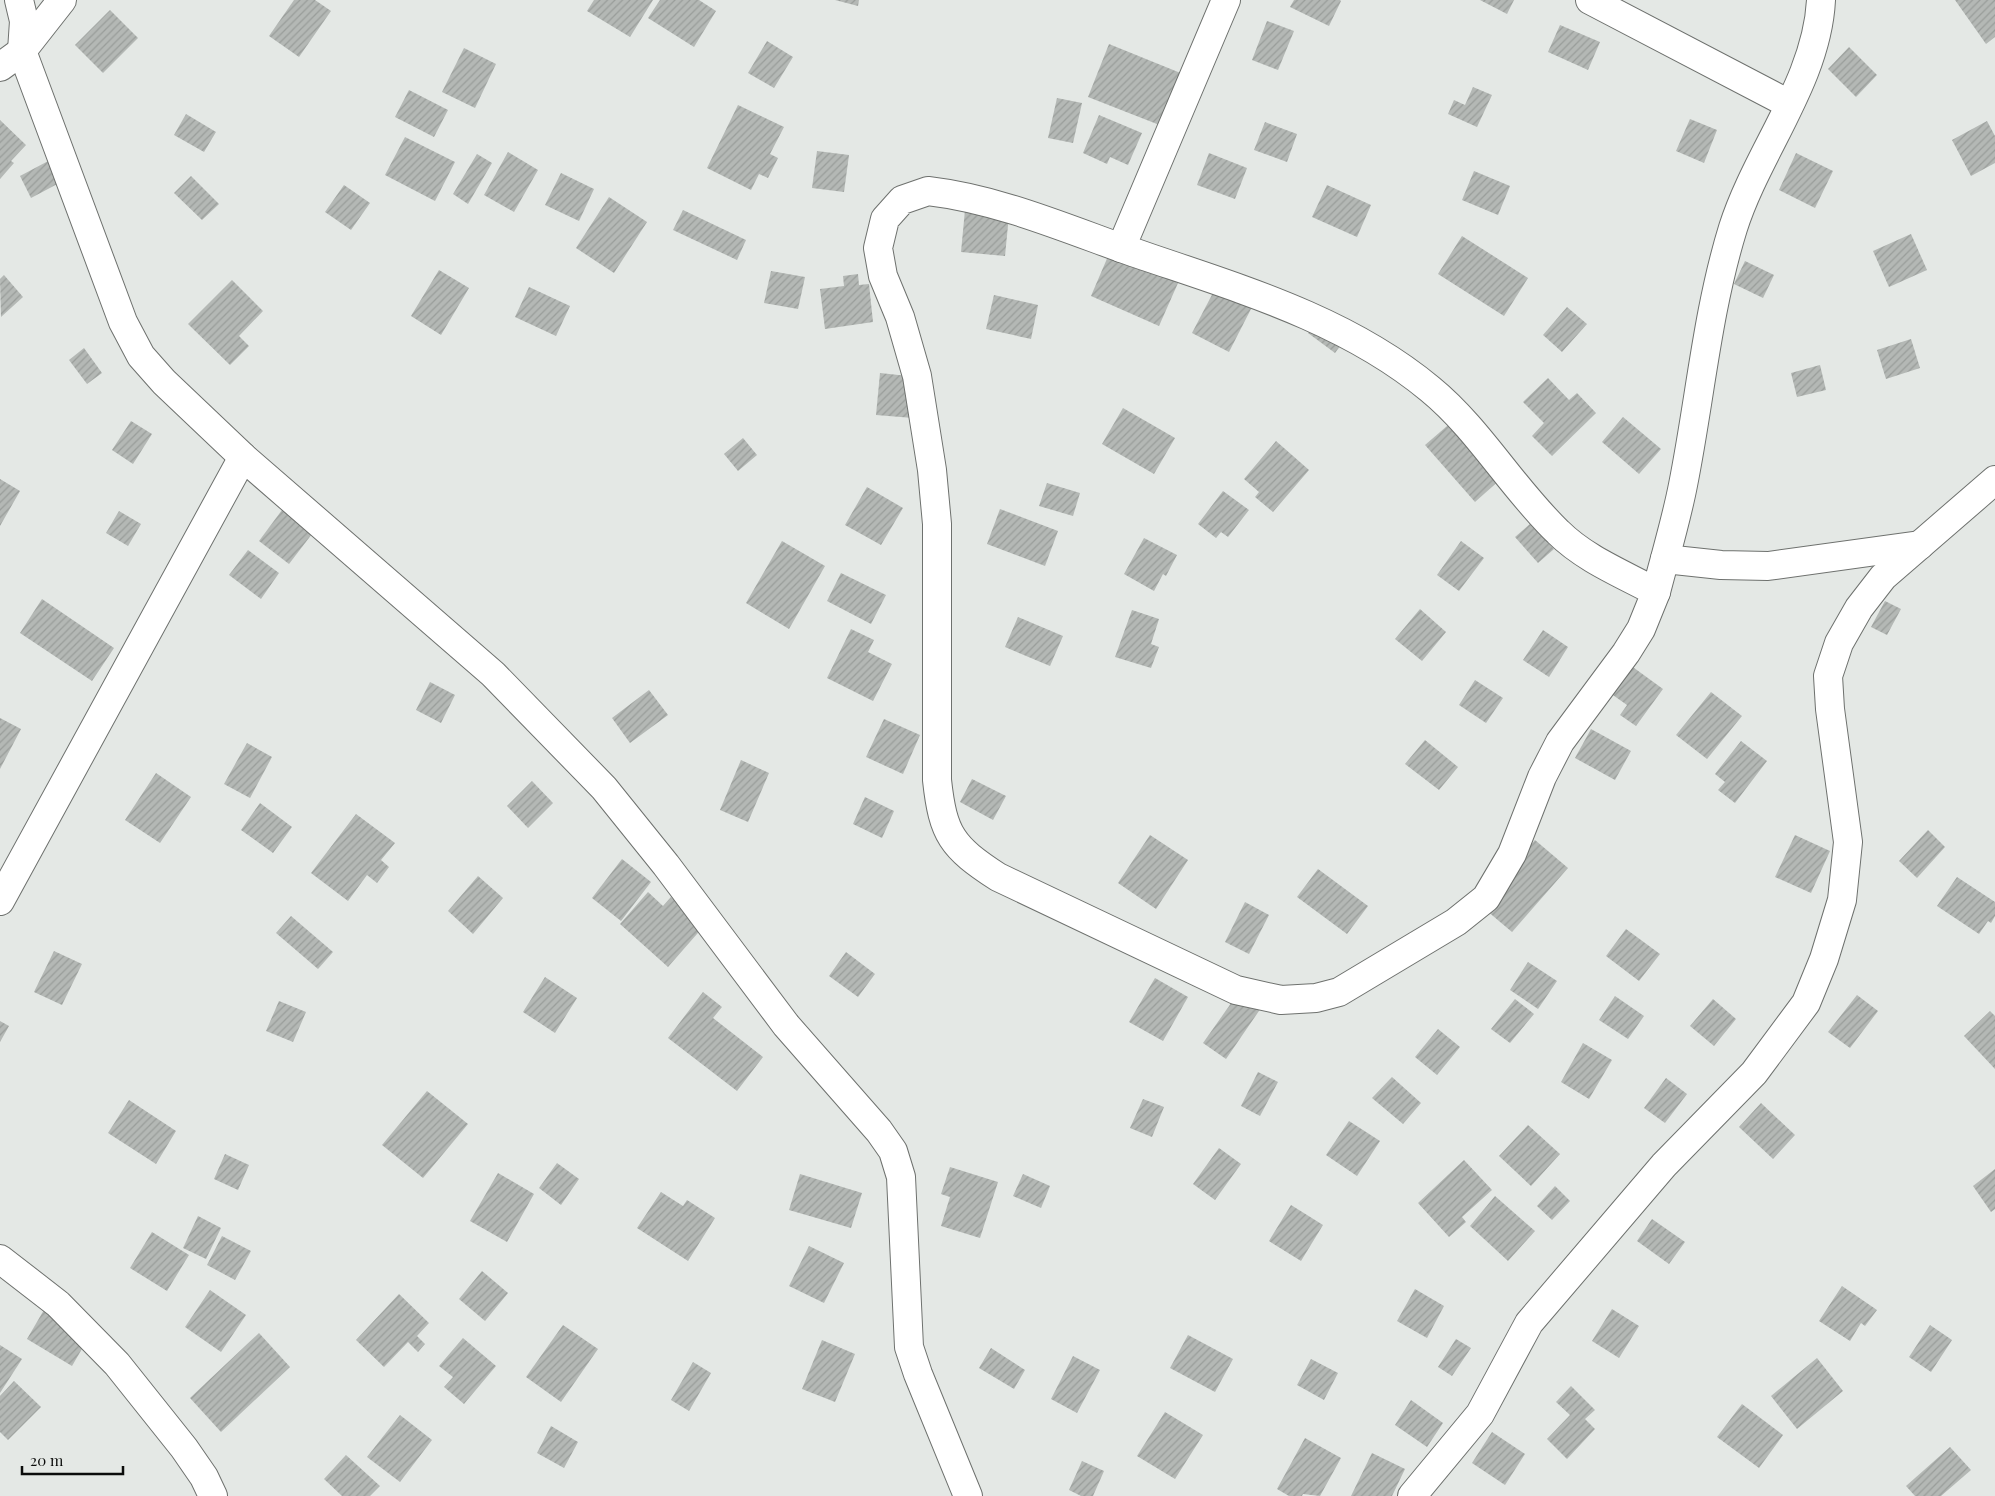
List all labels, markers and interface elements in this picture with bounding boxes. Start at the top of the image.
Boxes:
scale bar [22,1444,124,1476]
text: 20 m [30,1450,64,1470]

